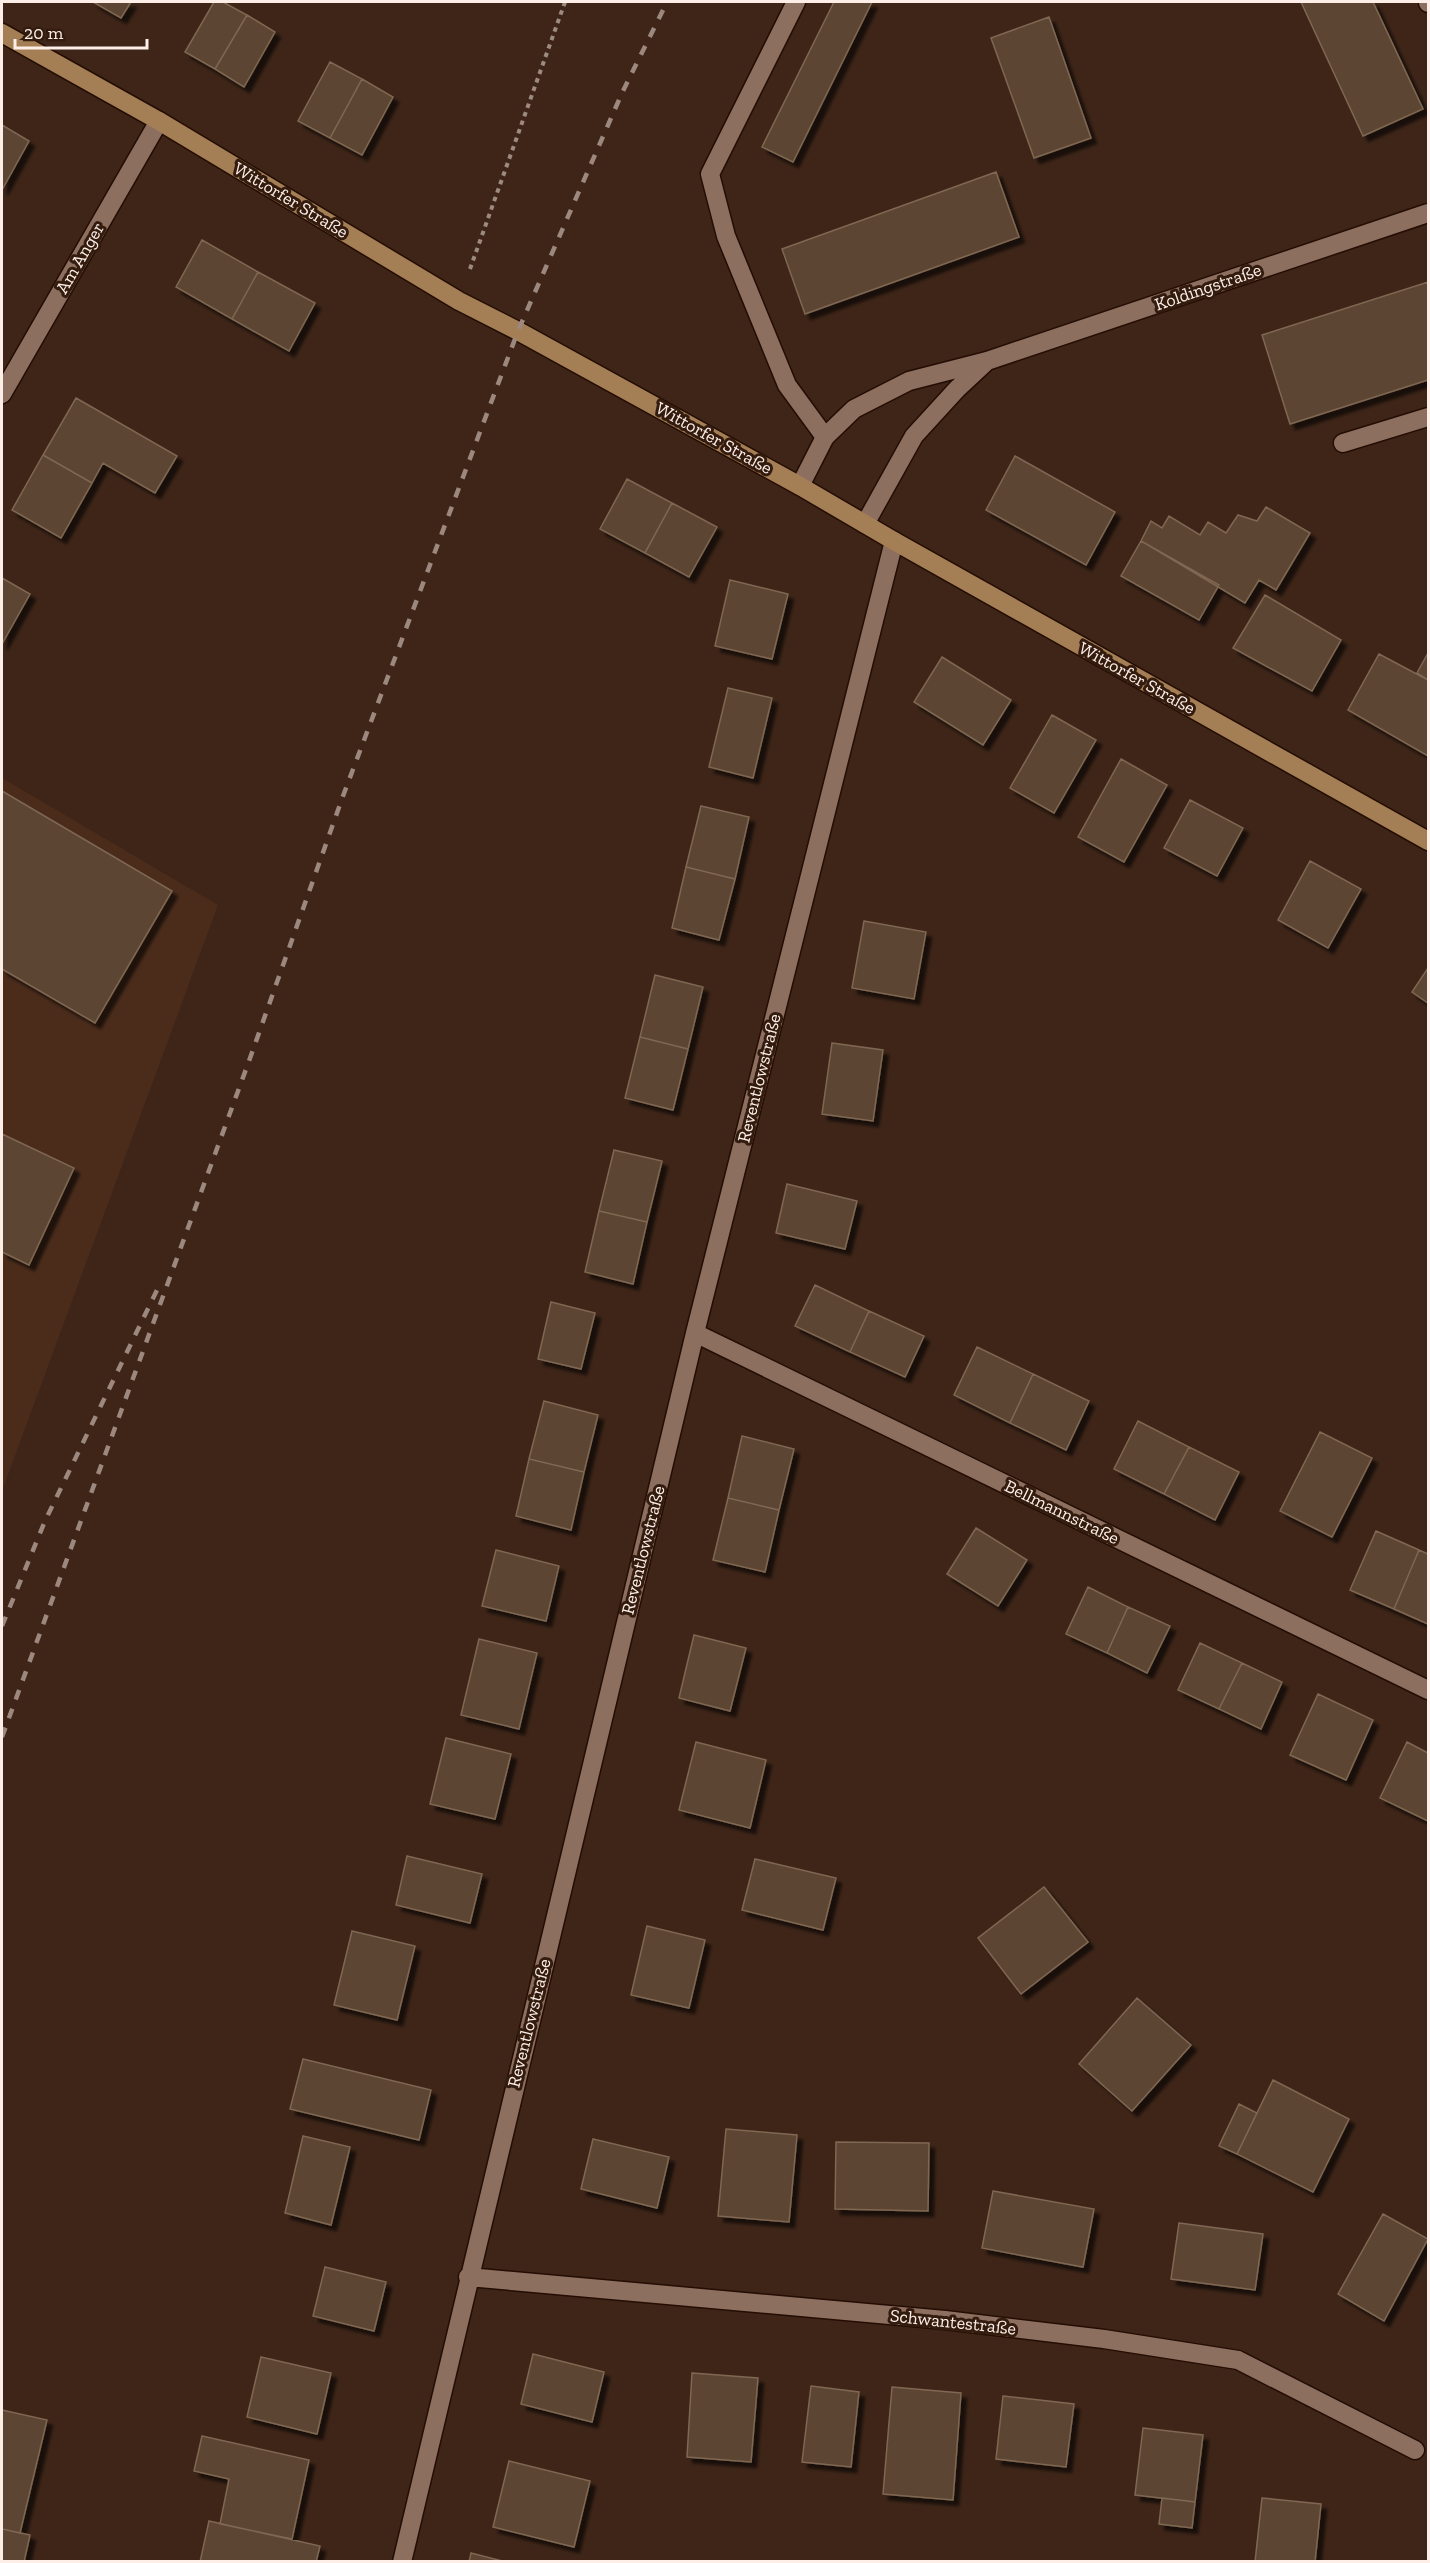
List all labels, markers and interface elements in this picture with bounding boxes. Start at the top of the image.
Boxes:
scale bar [15,12,147,50]
text: 20 m [24,22,64,44]
street label: Wittorfer Straße [230,157,352,243]
street label: Am Anger [51,218,109,298]
street label: Koldingstraße [1152,258,1264,316]
street label: Wittorfer Straße [652,397,776,479]
street label: Wittorfer Straße [1075,637,1199,719]
street label: Reventlowstraße [732,1011,786,1145]
street label: Bellmannstraße [1001,1475,1123,1549]
street label: Reventlowstraße [616,1483,670,1617]
street label: Reventlowstraße [502,1956,556,2090]
street label: Schwantestraße [889,2304,1017,2340]

